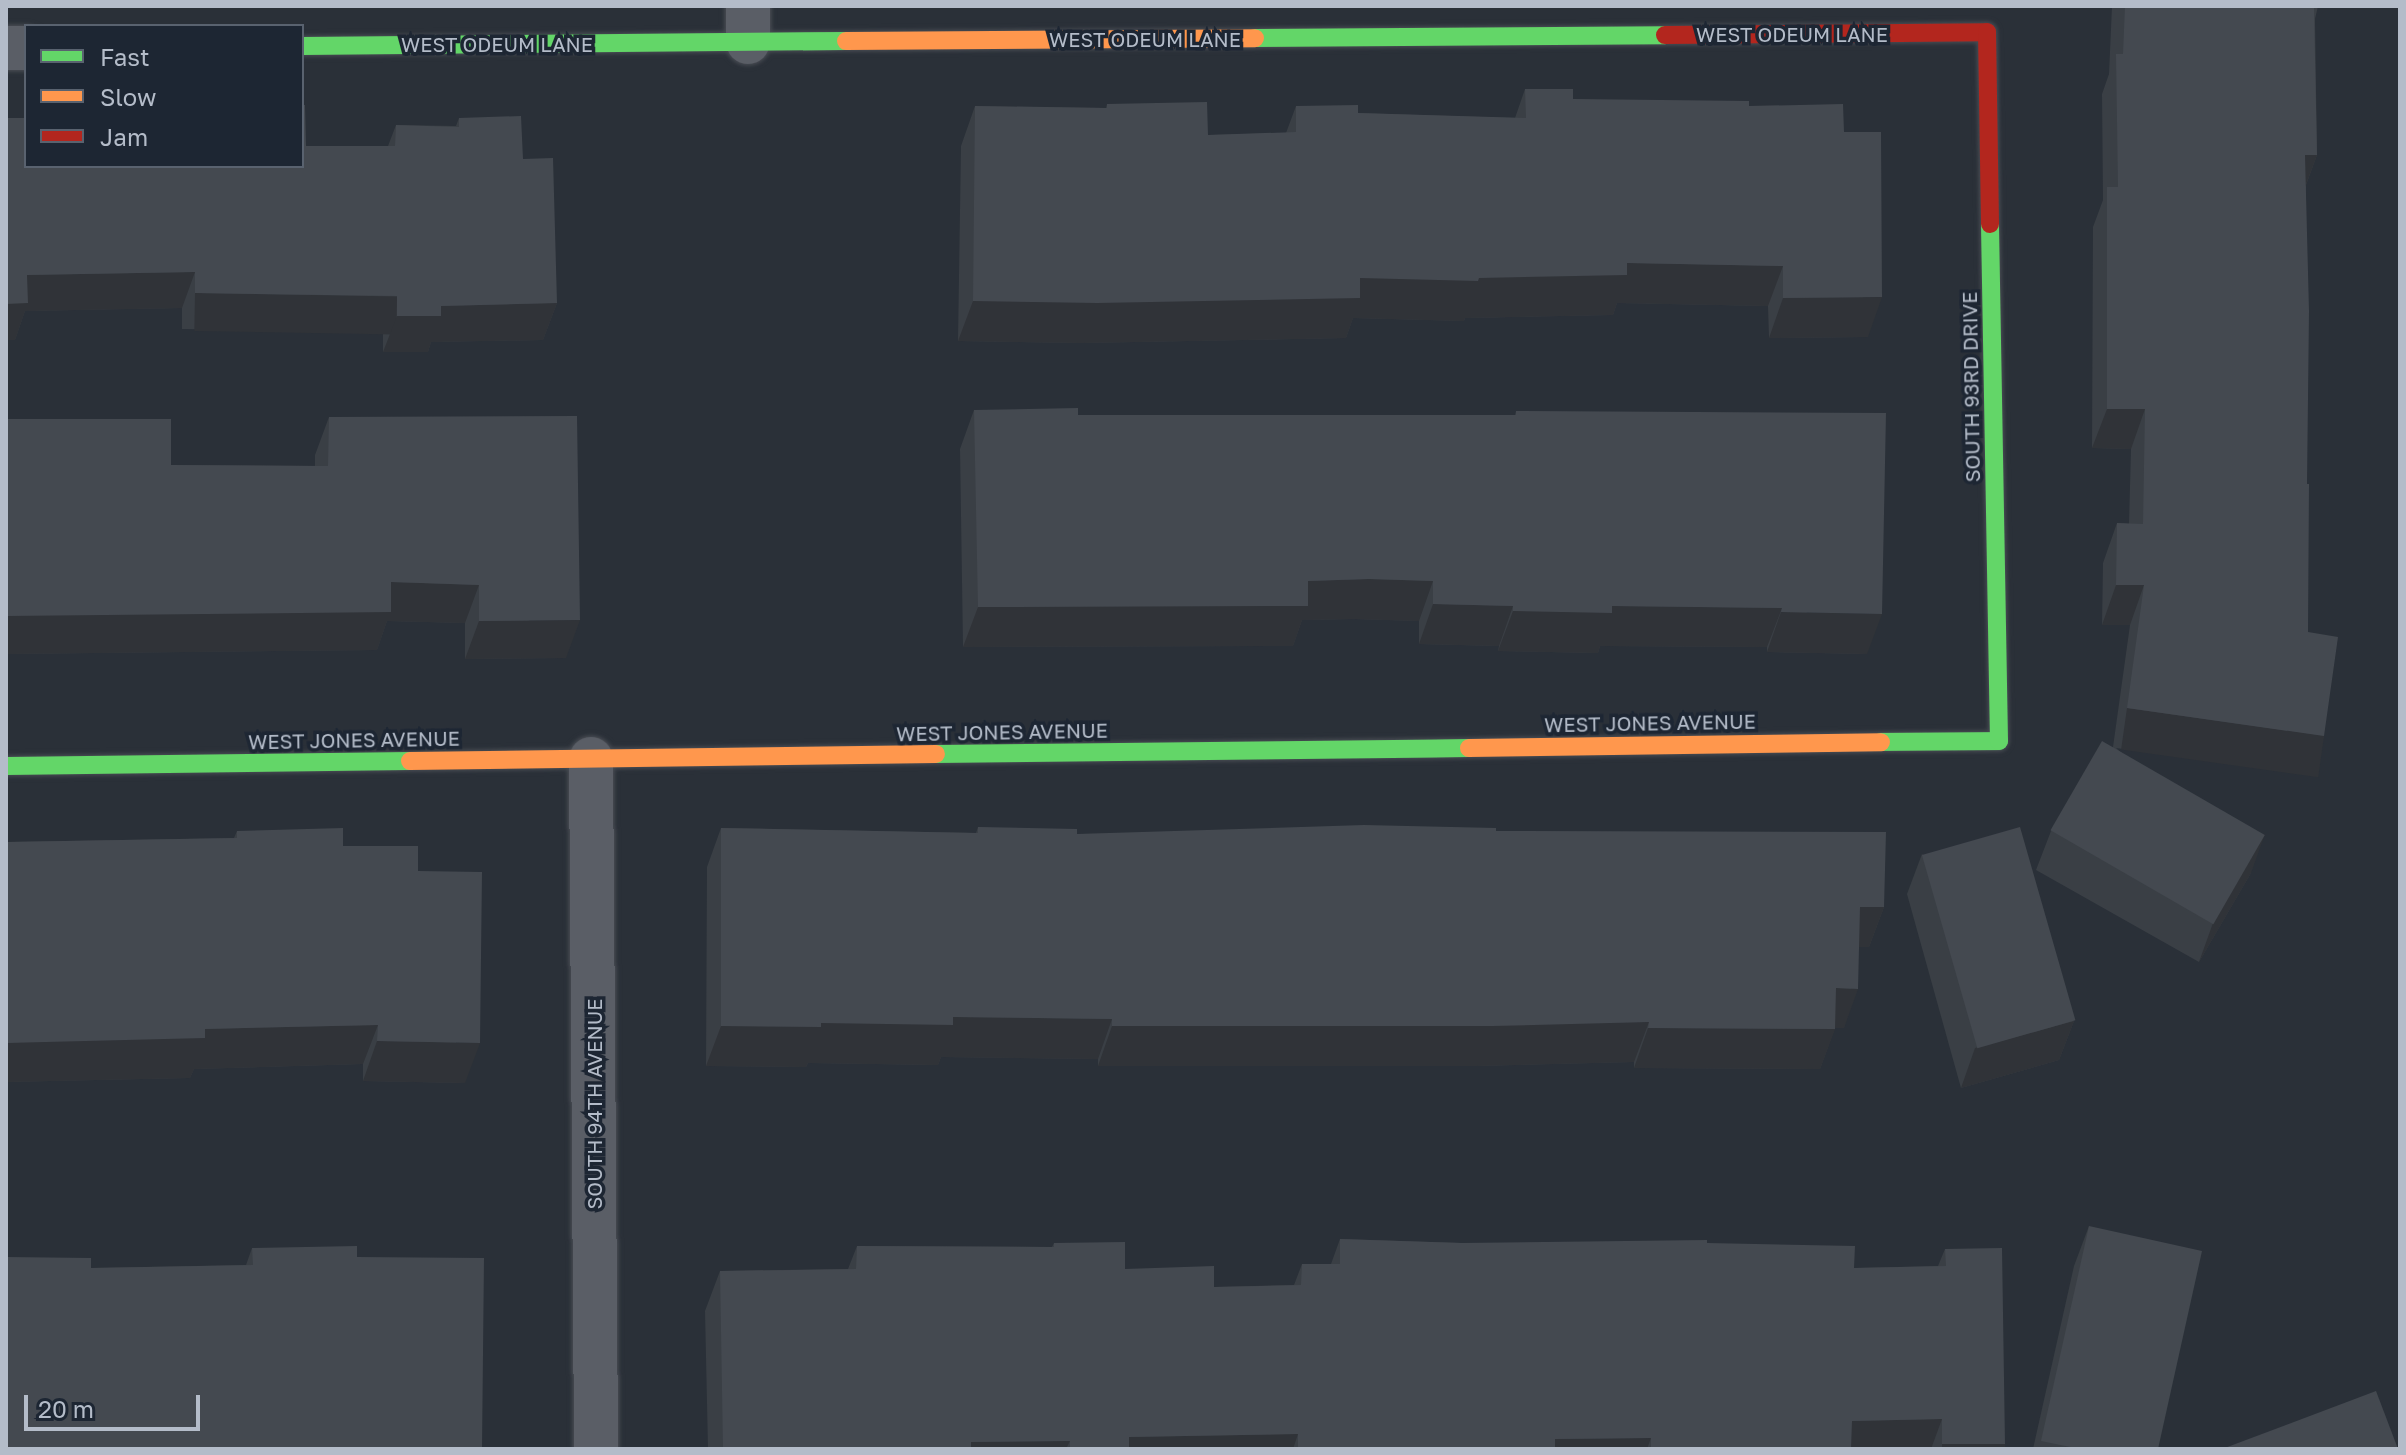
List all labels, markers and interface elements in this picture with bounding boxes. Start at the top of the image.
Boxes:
street label: WEST ODEUM LANE [1696,22,1888,46]
legend [24,24,304,168]
street label: WEST ODEUM LANE [1049,27,1241,51]
street label: WEST ODEUM LANE [401,32,593,56]
text: Fast [100,42,150,71]
text: Slow [100,82,156,111]
text: Jam [100,122,148,151]
street label: SOUTH 93RD DRIVE [1957,291,1985,483]
street label: WEST JONES AVENUE [1544,709,1756,737]
street label: WEST JONES AVENUE [896,718,1108,746]
street label: WEST JONES AVENUE [248,726,460,754]
street label: SOUTH 94TH AVENUE [582,999,606,1209]
scale bar [28,1379,204,1429]
text: 20 m [38,1394,94,1423]

